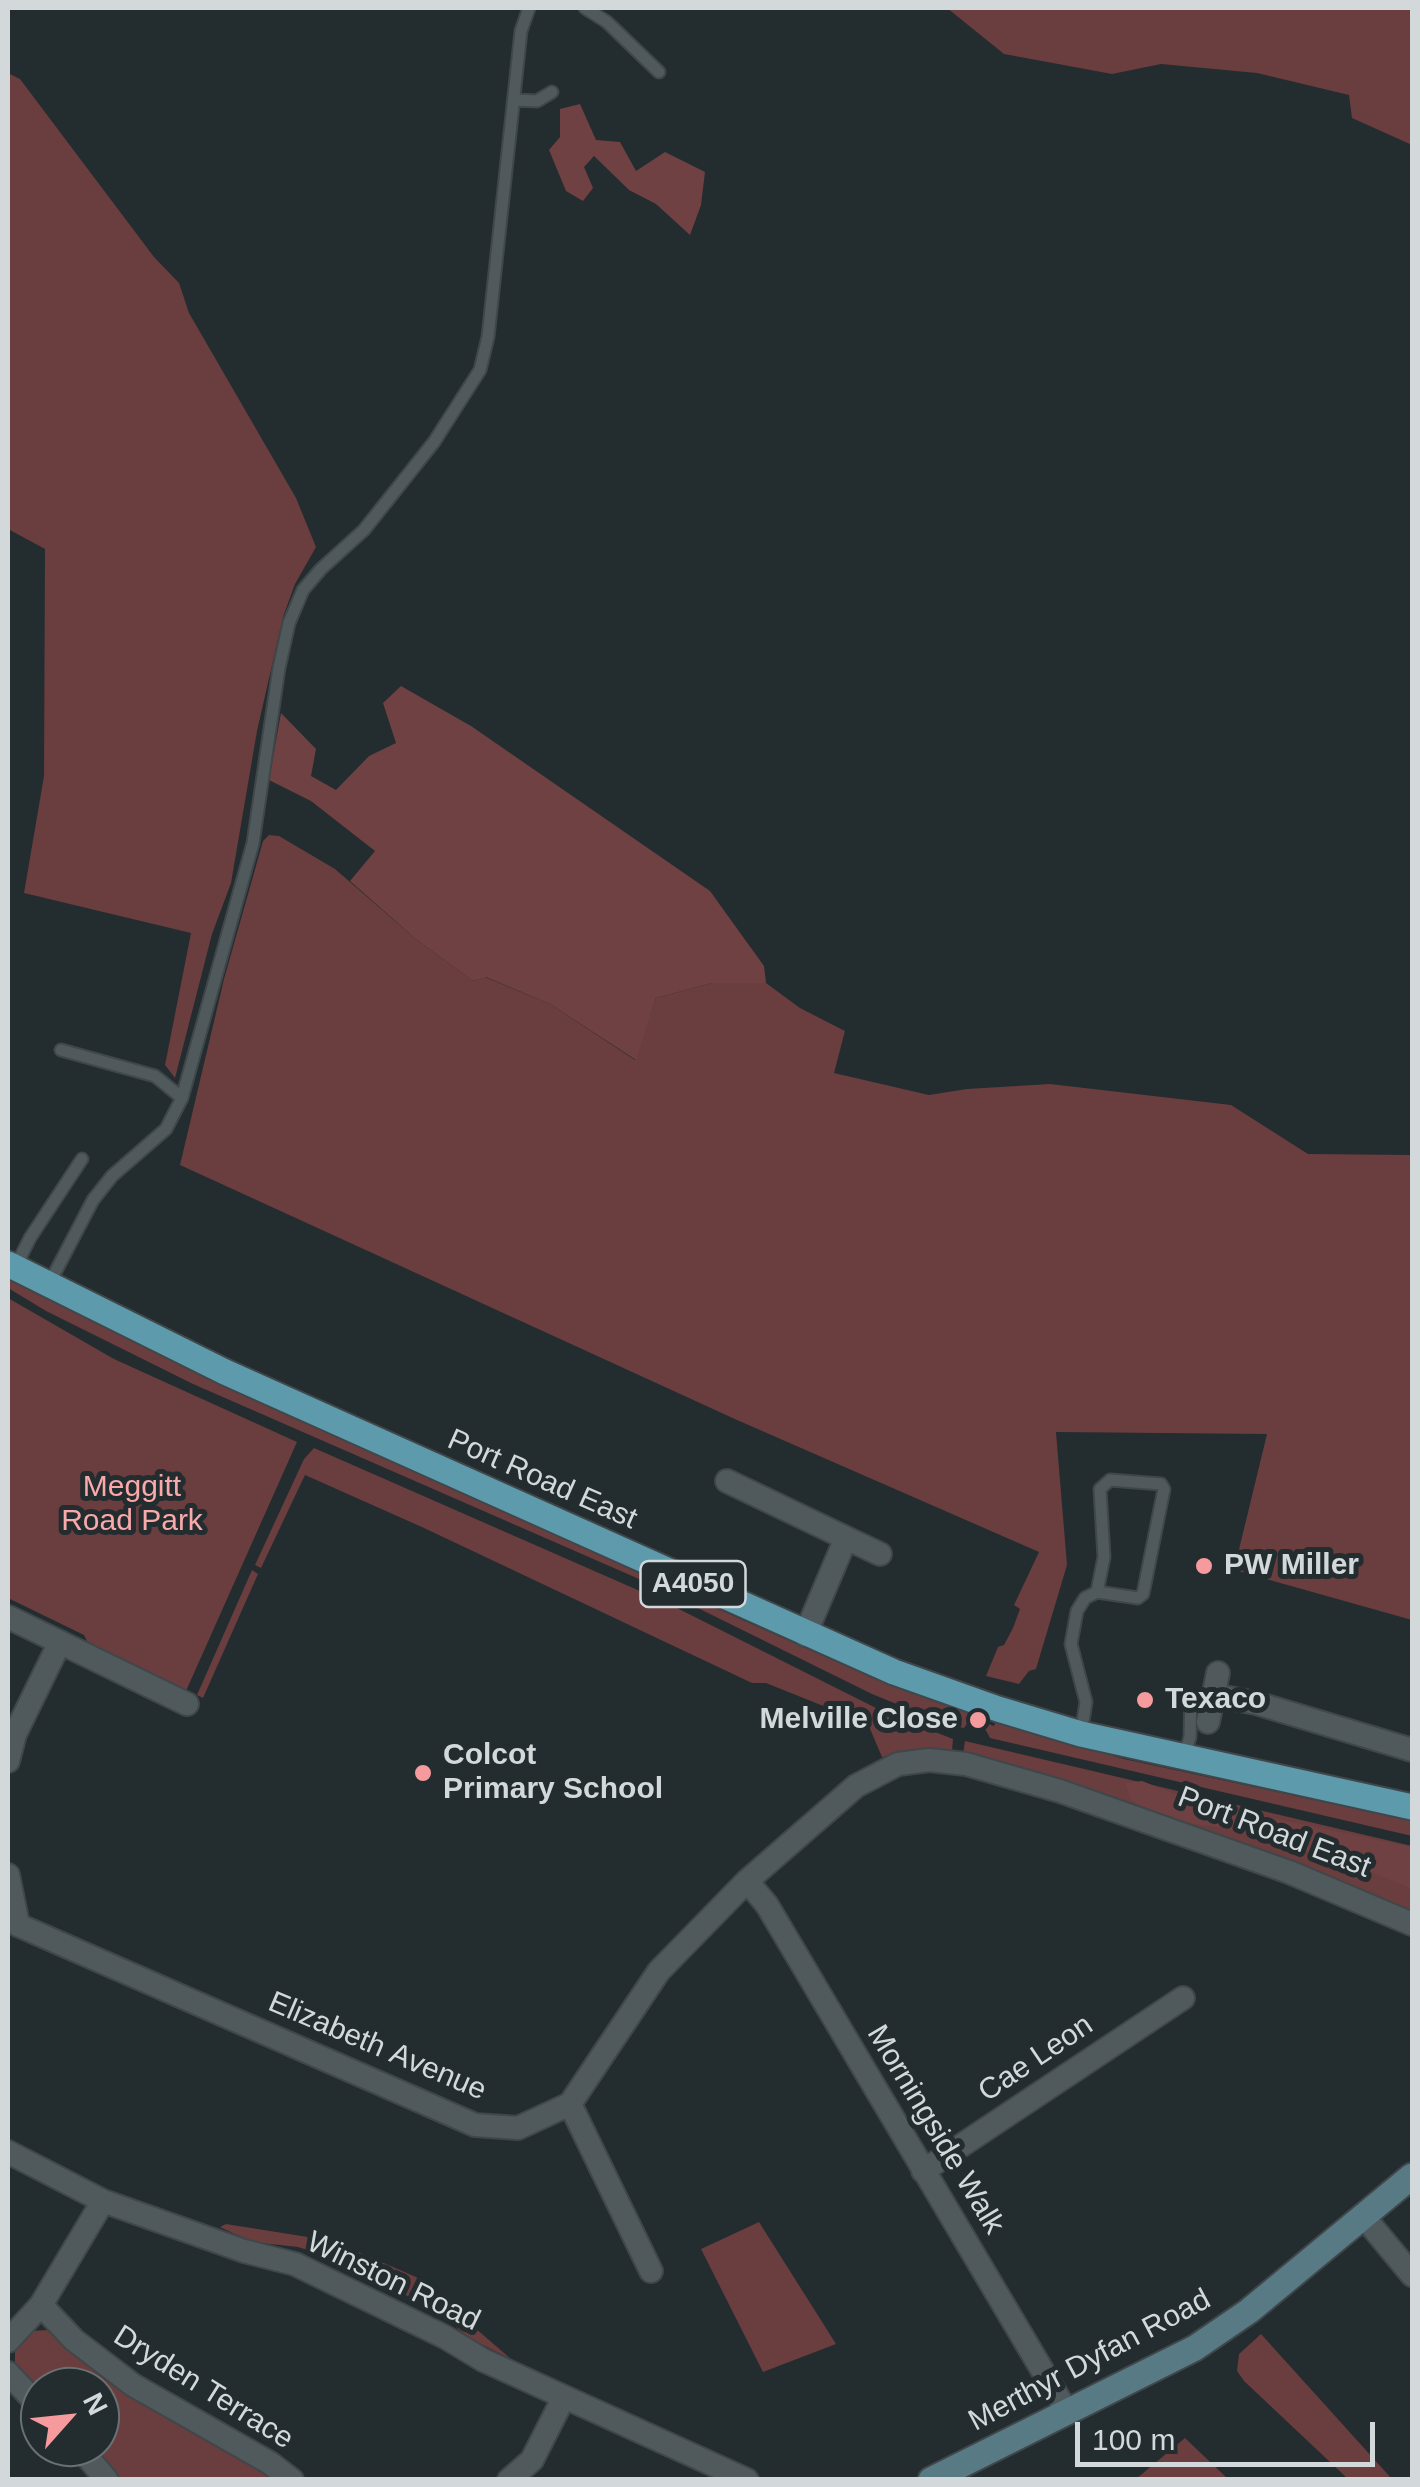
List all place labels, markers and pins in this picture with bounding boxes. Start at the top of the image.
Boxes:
place label: PW Miller [1224,1548,1359,1584]
marker: PW Miller [1193,1555,1215,1577]
place label: Texaco [1165,1682,1266,1718]
marker: Texaco [1134,1689,1156,1711]
place label: Melville Close [760,1702,958,1738]
marker: Melville Close [967,1709,989,1731]
place label: Colcot Primary School [443,1738,663,1808]
marker: Colcot Primary School [412,1762,434,1784]

